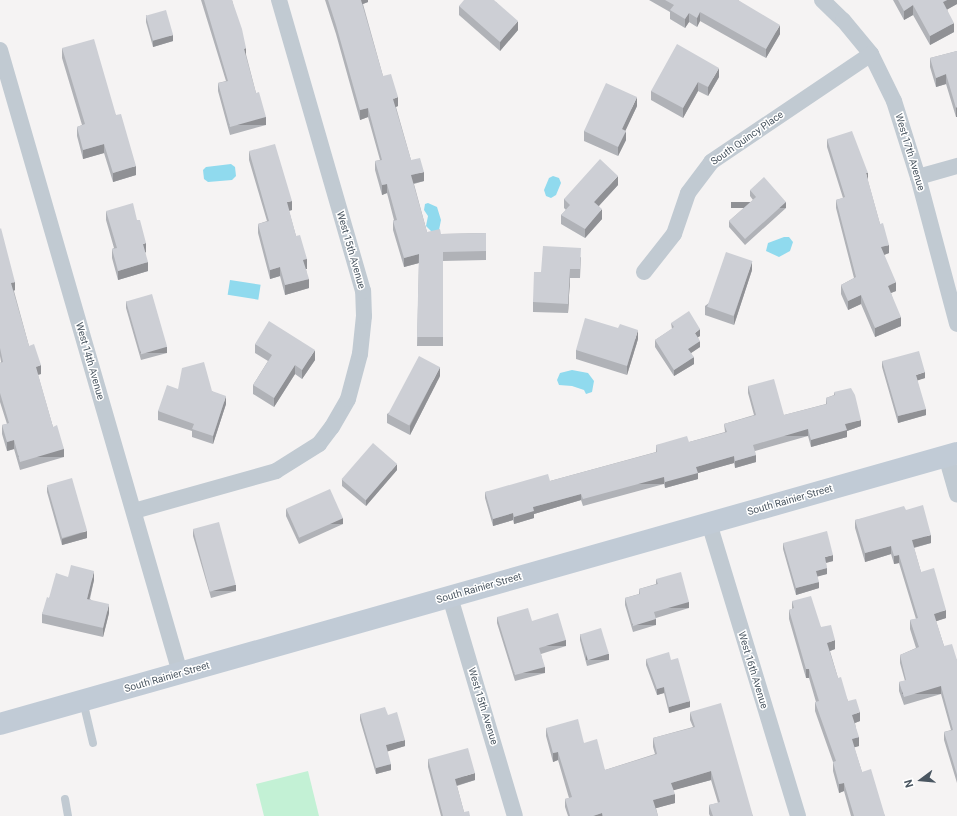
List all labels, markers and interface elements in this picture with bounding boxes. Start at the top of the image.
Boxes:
street label: South Quincy Place [708,108,786,168]
street label: West 17th Avenue [893,112,927,192]
street label: West 15th Avenue [334,210,368,290]
street label: West 14th Avenue [73,321,107,401]
street label: South Rainier Street [746,482,834,518]
street label: South Rainier Street [435,570,523,606]
street label: West 16th Avenue [736,630,770,710]
street label: South Rainier Street [123,659,211,695]
street label: West 15th Avenue [466,666,500,746]
north arrow [901,760,941,800]
text: N [902,778,916,789]

